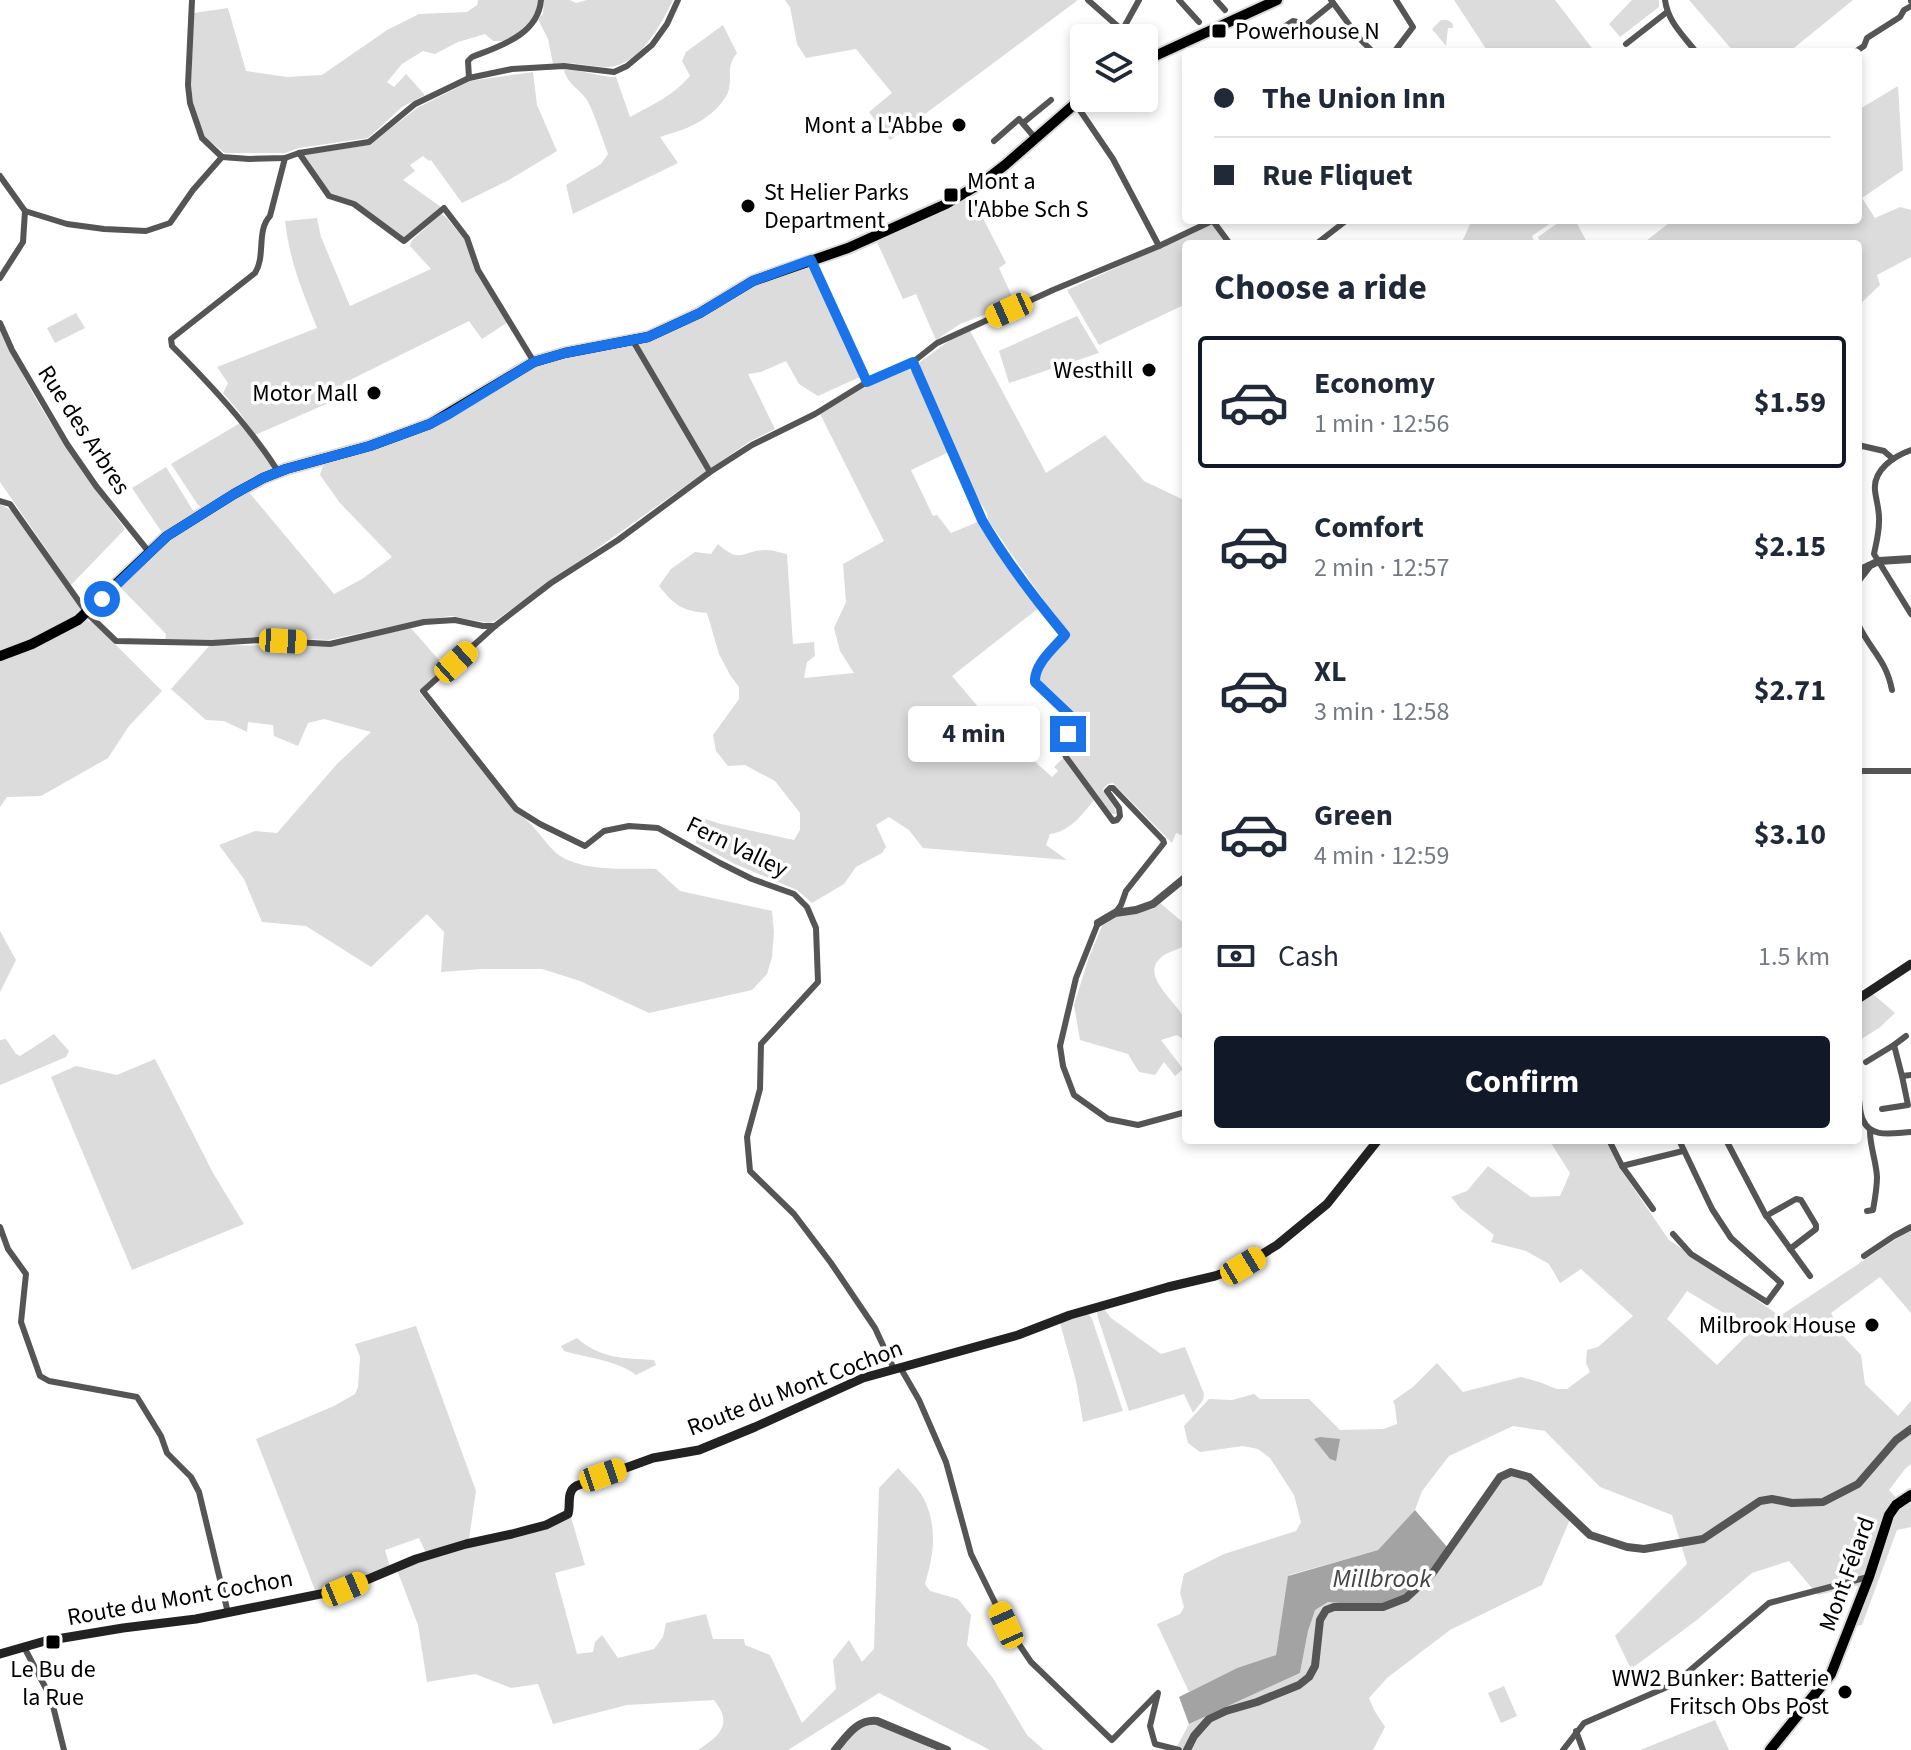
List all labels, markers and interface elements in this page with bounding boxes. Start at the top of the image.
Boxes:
place label: Powerhouse N [1235,14,1380,49]
marker: Powerhouse N [1210,22,1228,40]
map controls [1070,24,1158,112]
button: layers [1070,24,1158,112]
text: The Union Inn [1262,77,1446,120]
place label: Mont a L'Abbe [804,108,943,143]
marker: Mont a L'Abbe [950,116,968,134]
text: Rue Fliquet [1262,154,1413,197]
place label: Mont a l'Abbe Sch S [967,164,1089,227]
place label: St Helier Parks Department [764,175,909,238]
marker: Mont a l'Abbe Sch S [942,186,960,204]
marker: St Helier Parks Department [739,197,757,215]
text: Choose a ride [1214,262,1427,313]
car [982,289,1036,331]
place label: Westhill [1053,353,1133,388]
street label: Rue des Arbres [29,358,139,502]
marker: Westhill [1140,361,1158,379]
text: Economy [1314,362,1435,405]
icon: car [1218,366,1290,438]
place label: Motor Mall [252,376,358,411]
text: $1.59 [1754,381,1826,424]
marker: Motor Mall [365,384,383,402]
text: 1 min · 12:56 [1314,405,1449,442]
text: Comfort [1314,506,1424,549]
icon: car [1218,510,1290,582]
text: $2.15 [1754,525,1826,568]
text: 2 min · 12:57 [1314,549,1449,586]
route start [84,581,120,617]
car [258,628,308,654]
car [430,637,482,687]
text: XL [1314,650,1347,693]
icon: car [1218,654,1290,726]
text: $2.71 [1754,669,1826,712]
text: 3 min · 12:58 [1314,693,1449,730]
callout: 4 min [908,706,1040,762]
text: 4 min [942,715,1006,752]
route end [1050,716,1086,752]
text: Green [1314,794,1393,837]
icon: car [1218,798,1290,870]
street label: Fern Valley [680,807,794,887]
text: $3.10 [1754,813,1826,856]
text: 4 min · 12:59 [1314,837,1449,874]
icon: cash [1214,934,1258,978]
text: Cash [1278,935,1339,978]
text: 1.5 km [1758,938,1830,975]
button: Confirm [1214,1036,1830,1128]
car [1216,1243,1270,1289]
place label: Milbrook House [1699,1308,1856,1343]
marker: Milbrook House [1863,1316,1881,1334]
street label: Route du Mont Cochon [682,1331,908,1445]
car [576,1456,630,1494]
street label: Mont Félard [1810,1512,1884,1636]
water label: Millbrook [1332,1560,1432,1597]
street label: Route du Mont Cochon [64,1561,296,1635]
car [318,1569,372,1609]
car [985,1598,1027,1652]
marker: Le Bu de la Rue [44,1633,62,1651]
place label: Le Bu de la Rue [10,1652,96,1715]
place label: WW2 Bunker: Batterie Fritsch Obs Post [1612,1661,1829,1724]
marker: WW2 Bunker: Batterie Fritsch Obs Post [1836,1683,1854,1701]

